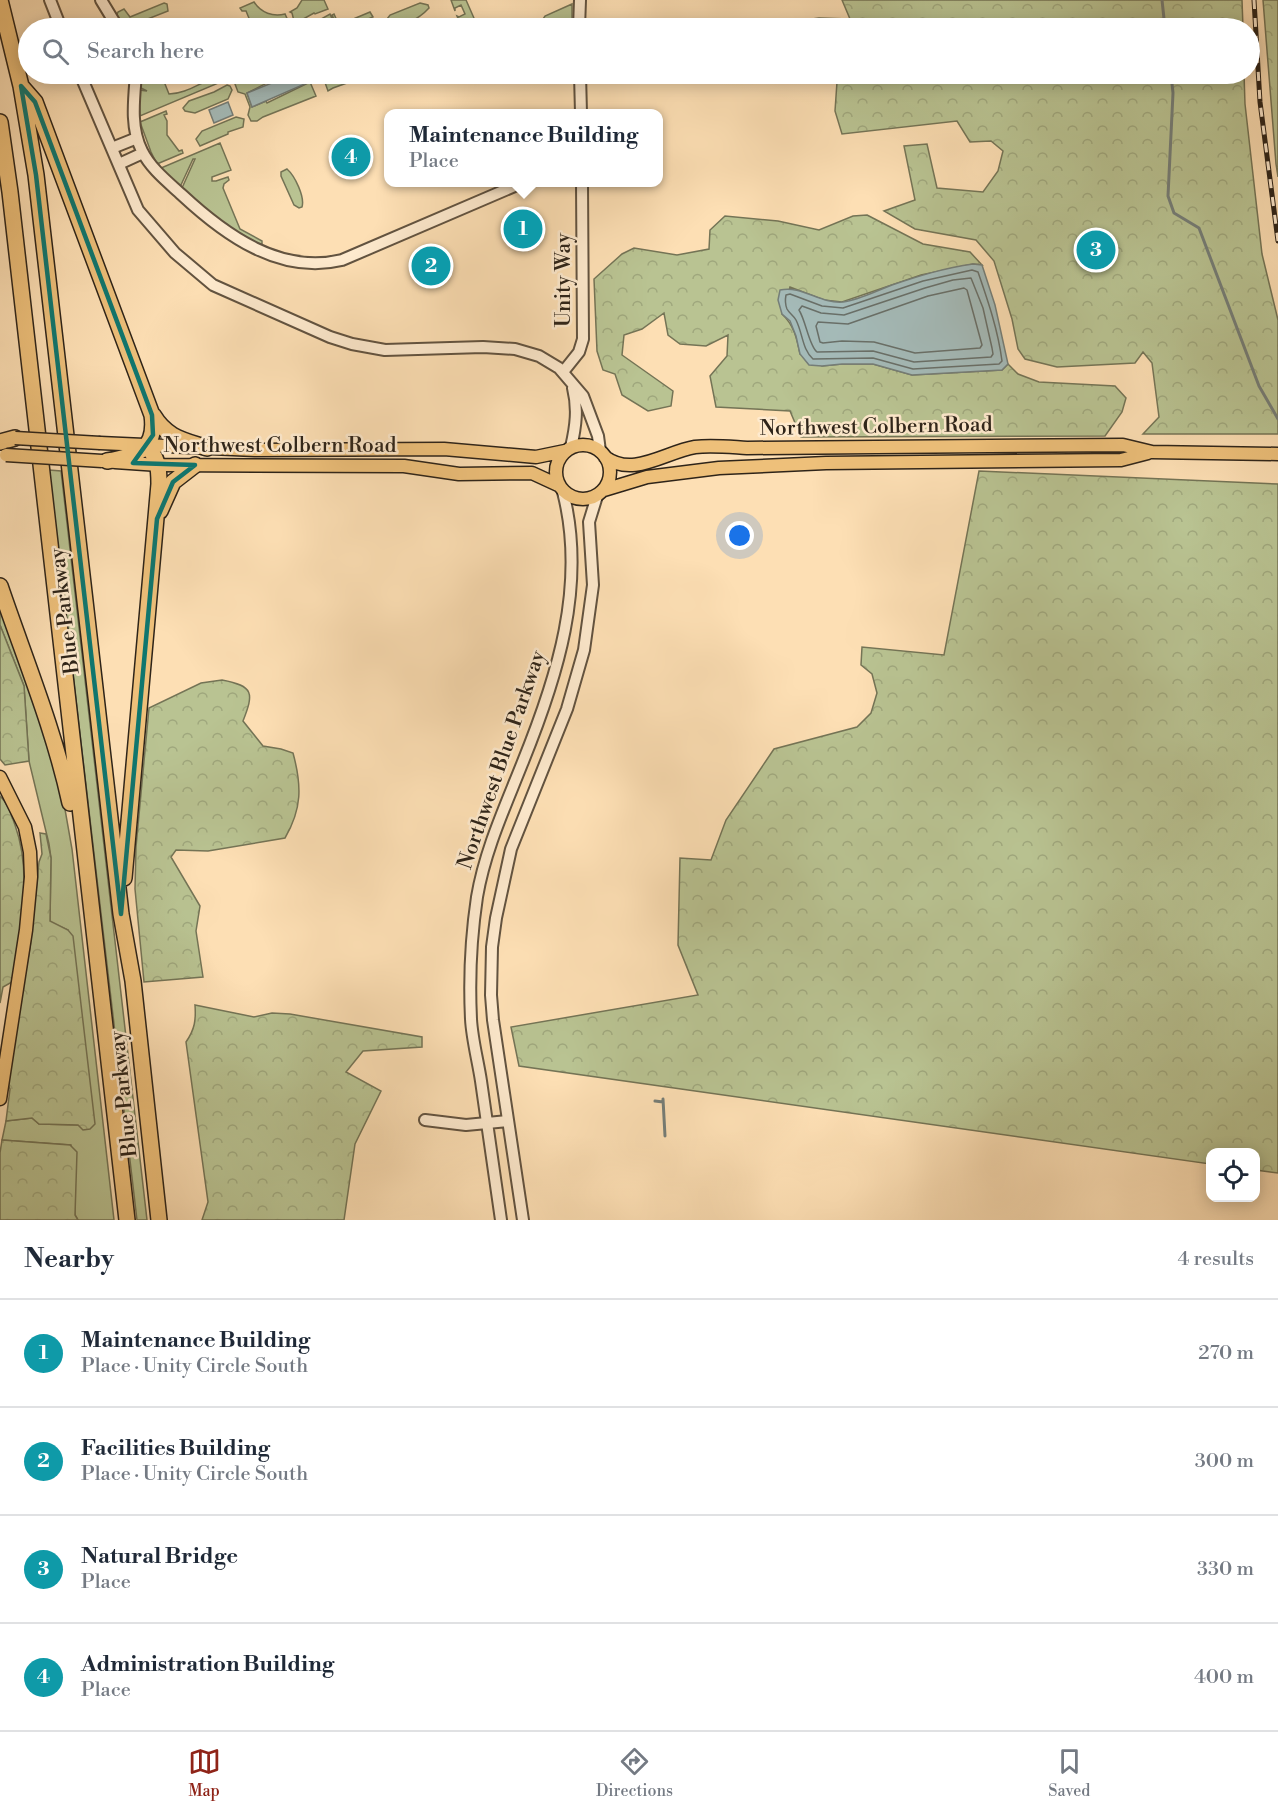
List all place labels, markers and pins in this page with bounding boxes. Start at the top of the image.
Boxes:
pin: 4 [332,134,370,180]
pin: 1 [504,206,542,252]
pin: 3 [1076,228,1116,272]
pin: 2 [412,244,450,288]

